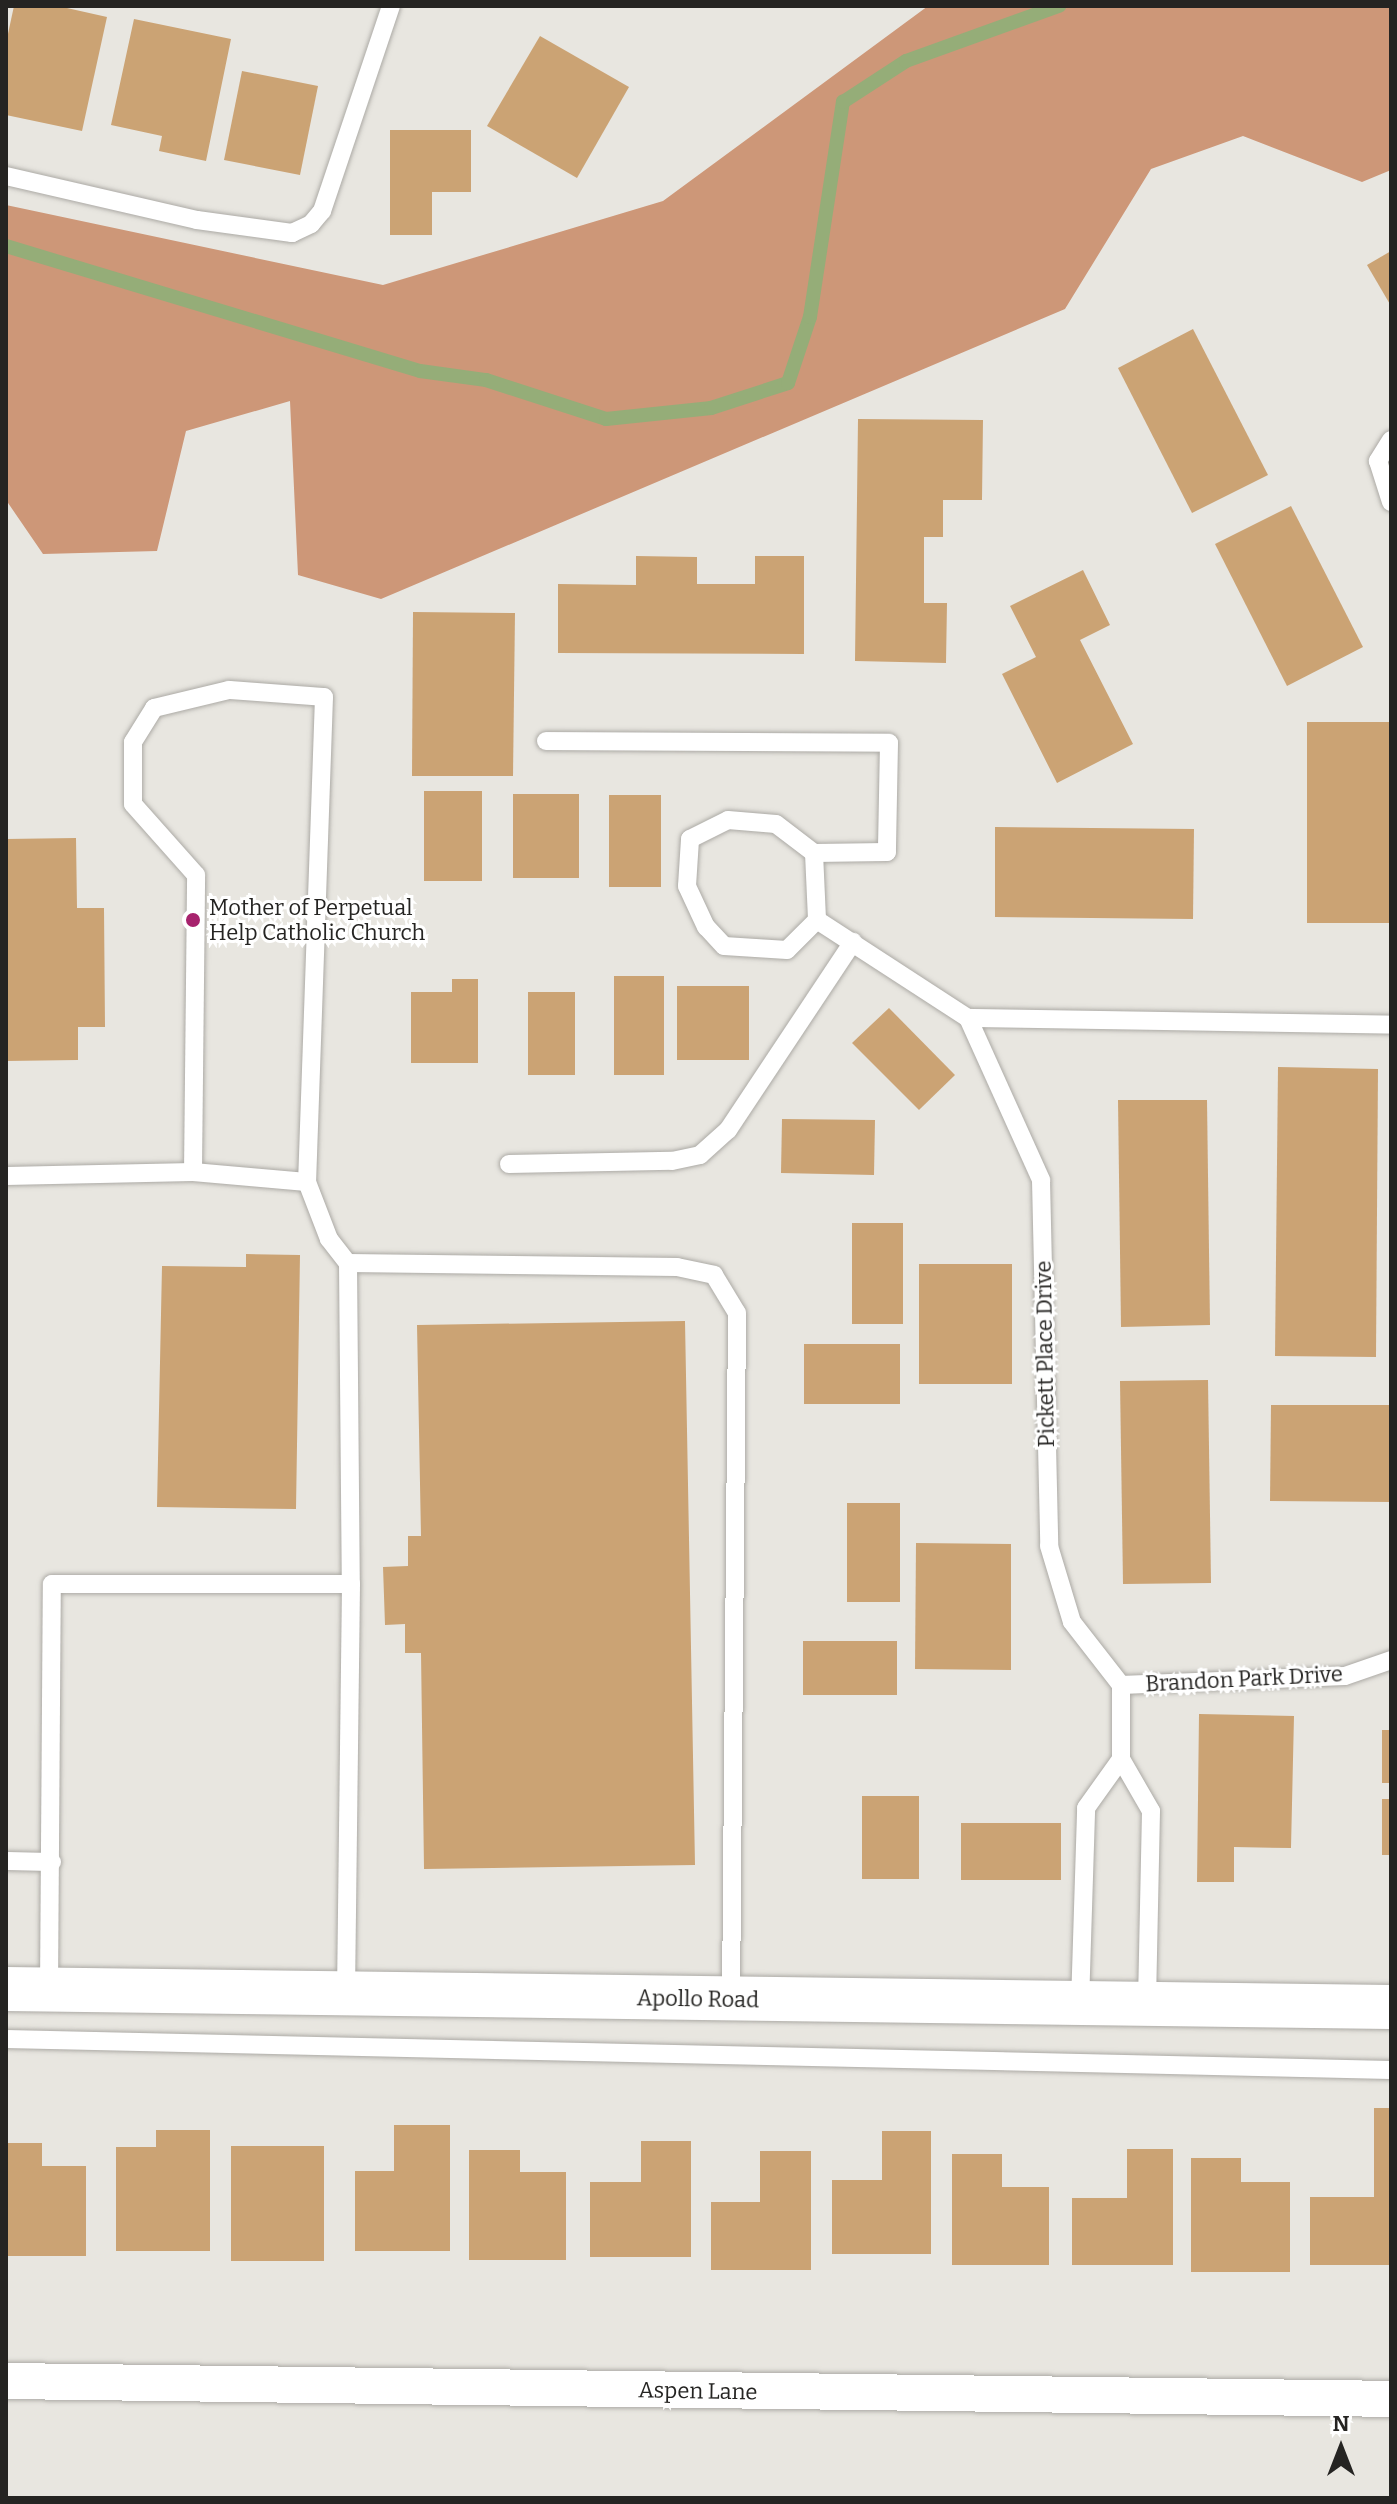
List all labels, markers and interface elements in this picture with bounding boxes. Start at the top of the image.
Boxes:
place label: Mother of Perpetual Help Catholic Church [209,894,425,946]
marker: Mother of Perpetual Help Catholic Church [184,911,202,929]
street label: Pickett Place Drive [1030,1260,1060,1448]
street label: Brandon Park Drive [1145,1661,1343,1697]
street label: Apollo Road [637,1985,759,2013]
street label: Aspen Lane [638,2377,758,2405]
north arrow [1301,2408,1381,2488]
text: N [1333,2410,1349,2437]

